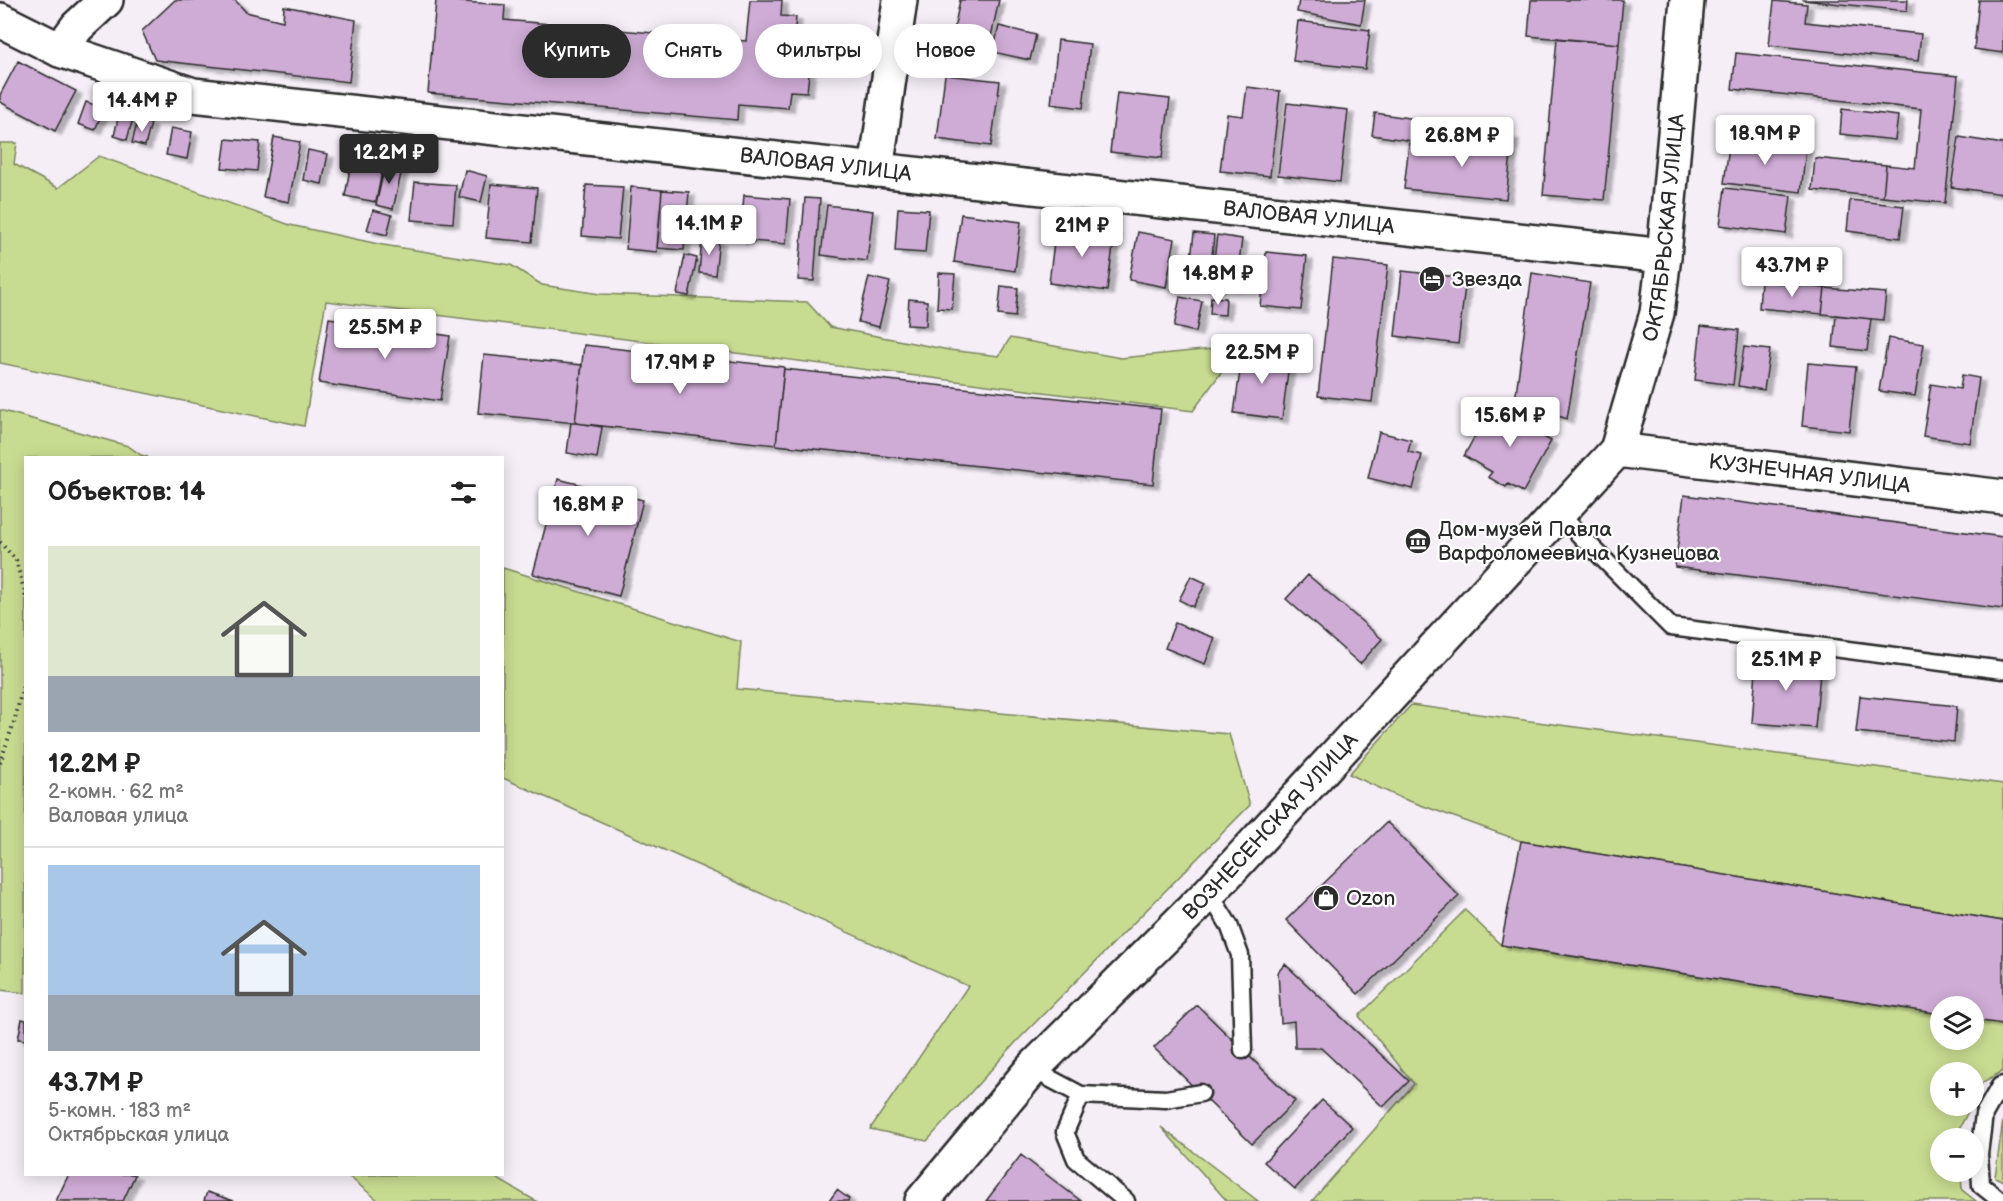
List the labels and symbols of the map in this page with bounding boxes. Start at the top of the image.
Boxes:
pin: 14.4M ₽ [87,82,197,133]
street label: ОКТЯБРЬСКАЯ УЛИЦА [1637,112,1689,345]
pin: 18.9M ₽ [1710,115,1820,166]
pin: 26.8M ₽ [1407,117,1517,168]
pin: 12.2M ₽ [334,134,444,185]
street label: ВАЛОВАЯ УЛИЦА [739,142,913,186]
street label: ВАЛОВАЯ УЛИЦА [1222,195,1396,239]
pin: 14.1M ₽ [654,205,764,256]
pin: 21M ₽ [1040,207,1124,258]
pin: 43.7M ₽ [1737,247,1847,298]
pin: 14.8M ₽ [1163,255,1273,306]
hotel icon: Звезда [1417,264,1447,294]
place label: Звезда [1452,267,1523,292]
pin: 25.5M ₽ [330,309,440,360]
pin: 22.5M ₽ [1207,334,1317,385]
pin: 17.9M ₽ [625,344,735,395]
pin: 15.6M ₽ [1455,397,1565,448]
street label: КУЗНЕЧНАЯ УЛИЦА [1707,449,1912,498]
pin: 16.8M ₽ [533,486,643,537]
place label: Дом-музей Павла Варфоломеевича Кузнецова [1438,517,1720,566]
museum icon: Дом-музей Павла Варфоломеевича Кузнецова [1403,526,1433,556]
pin: 25.1M ₽ [1731,641,1841,692]
street label: ВОЗНЕСЕНСКАЯ УЛИЦА [1177,727,1363,925]
shop icon: Ozon [1311,883,1341,913]
place label: Ozon [1346,886,1395,911]

